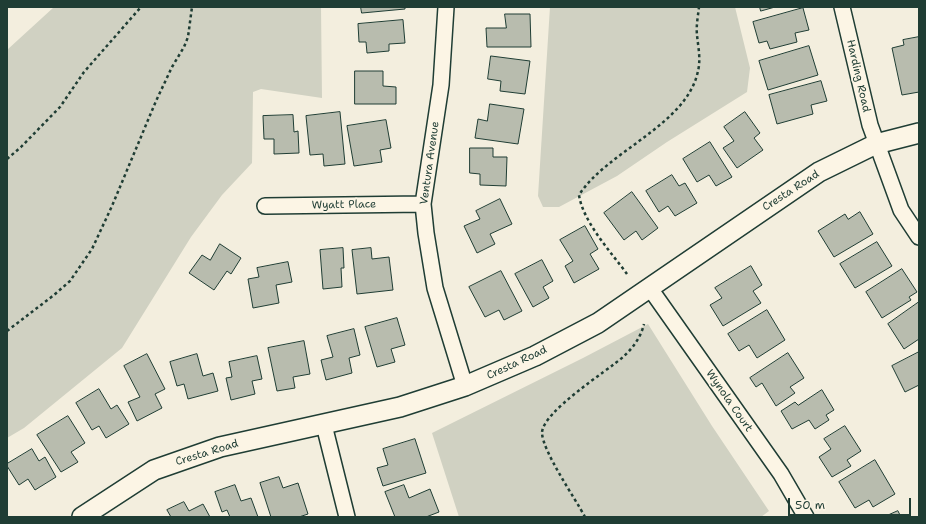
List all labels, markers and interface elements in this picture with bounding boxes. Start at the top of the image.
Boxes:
street label: Harding Road [843,38,873,114]
street label: Ventura Avenue [418,120,442,206]
street label: Cresta Road [760,168,822,214]
street label: Wyatt Place [312,198,376,212]
street label: Cresta Road [485,343,549,383]
street label: Wynola Court [703,367,755,435]
street label: Cresta Road [174,437,240,469]
scale bar [790,490,913,516]
text: 50 m [795,497,825,513]

